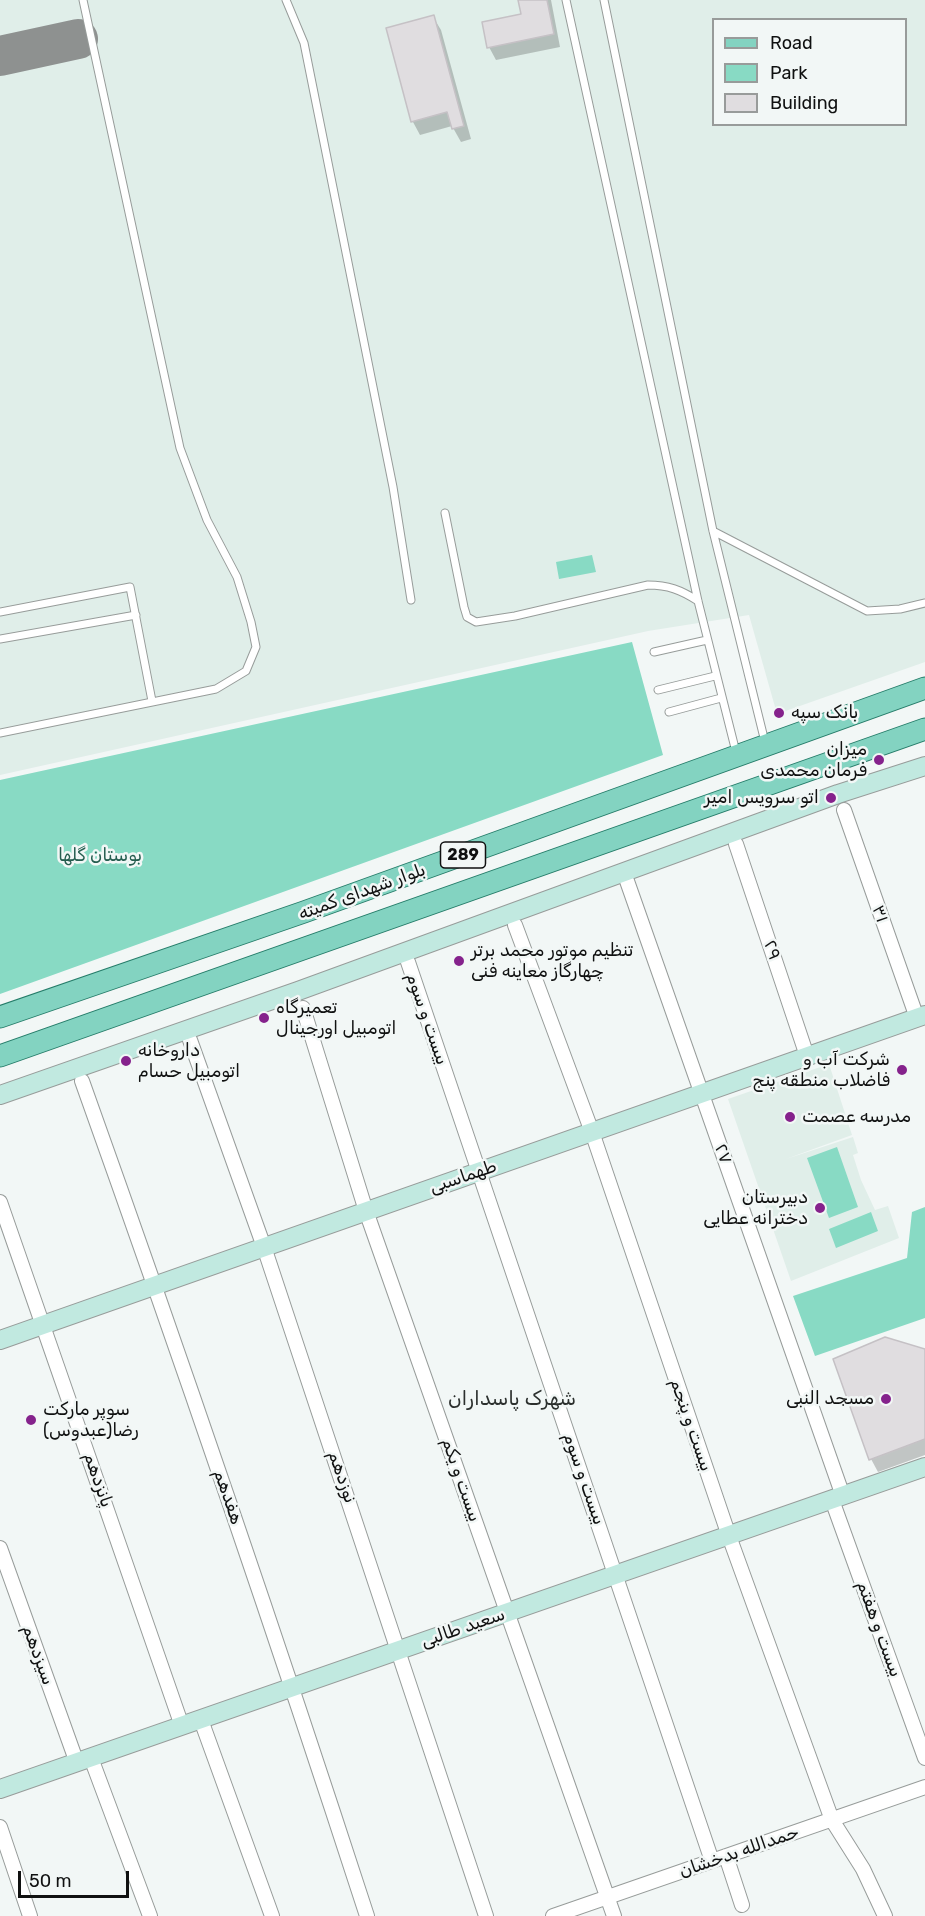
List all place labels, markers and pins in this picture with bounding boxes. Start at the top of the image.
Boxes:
place label: بانک سپه [791,702,858,724]
marker: بانک سپه [772,706,786,720]
place label: میزان فرمان محمدی [760,739,867,782]
marker: میزان فرمان محمدی [872,753,886,767]
place label: اتو سرویس امیر [704,787,819,809]
marker: اتو سرویس امیر [824,791,838,805]
place label: تنظیم موتور محمد برتر چهارگاز معاینه فنی [471,940,633,982]
marker: تنظیم موتور محمد برتر چهارگاز معاینه فنی [452,954,466,968]
place label: تعمیرگاه اتومبیل اورجینال [276,997,397,1040]
marker: تعمیرگاه اتومبیل اورجینال [257,1011,271,1025]
place label: داروخانه اتومبیل حسام [138,1040,240,1082]
place label: شرکت آب و فاضلاب منطقه پنج [753,1049,890,1092]
marker: داروخانه اتومبیل حسام [119,1054,133,1068]
marker: شرکت آب و فاضلاب منطقه پنج [895,1063,909,1077]
place label: مدرسه عصمت [802,1106,911,1128]
marker: مدرسه عصمت [783,1110,797,1124]
place label: دبیرستان دخترانه عطایی [703,1187,808,1230]
marker: دبیرستان دخترانه عطایی [813,1201,827,1215]
place label: مسجد النبی [786,1388,874,1410]
marker: مسجد النبی [879,1392,893,1406]
place label: سوپر مارکت رضا(عبدوس) [43,1399,139,1442]
marker: سوپر مارکت رضا(عبدوس) [24,1413,38,1427]

